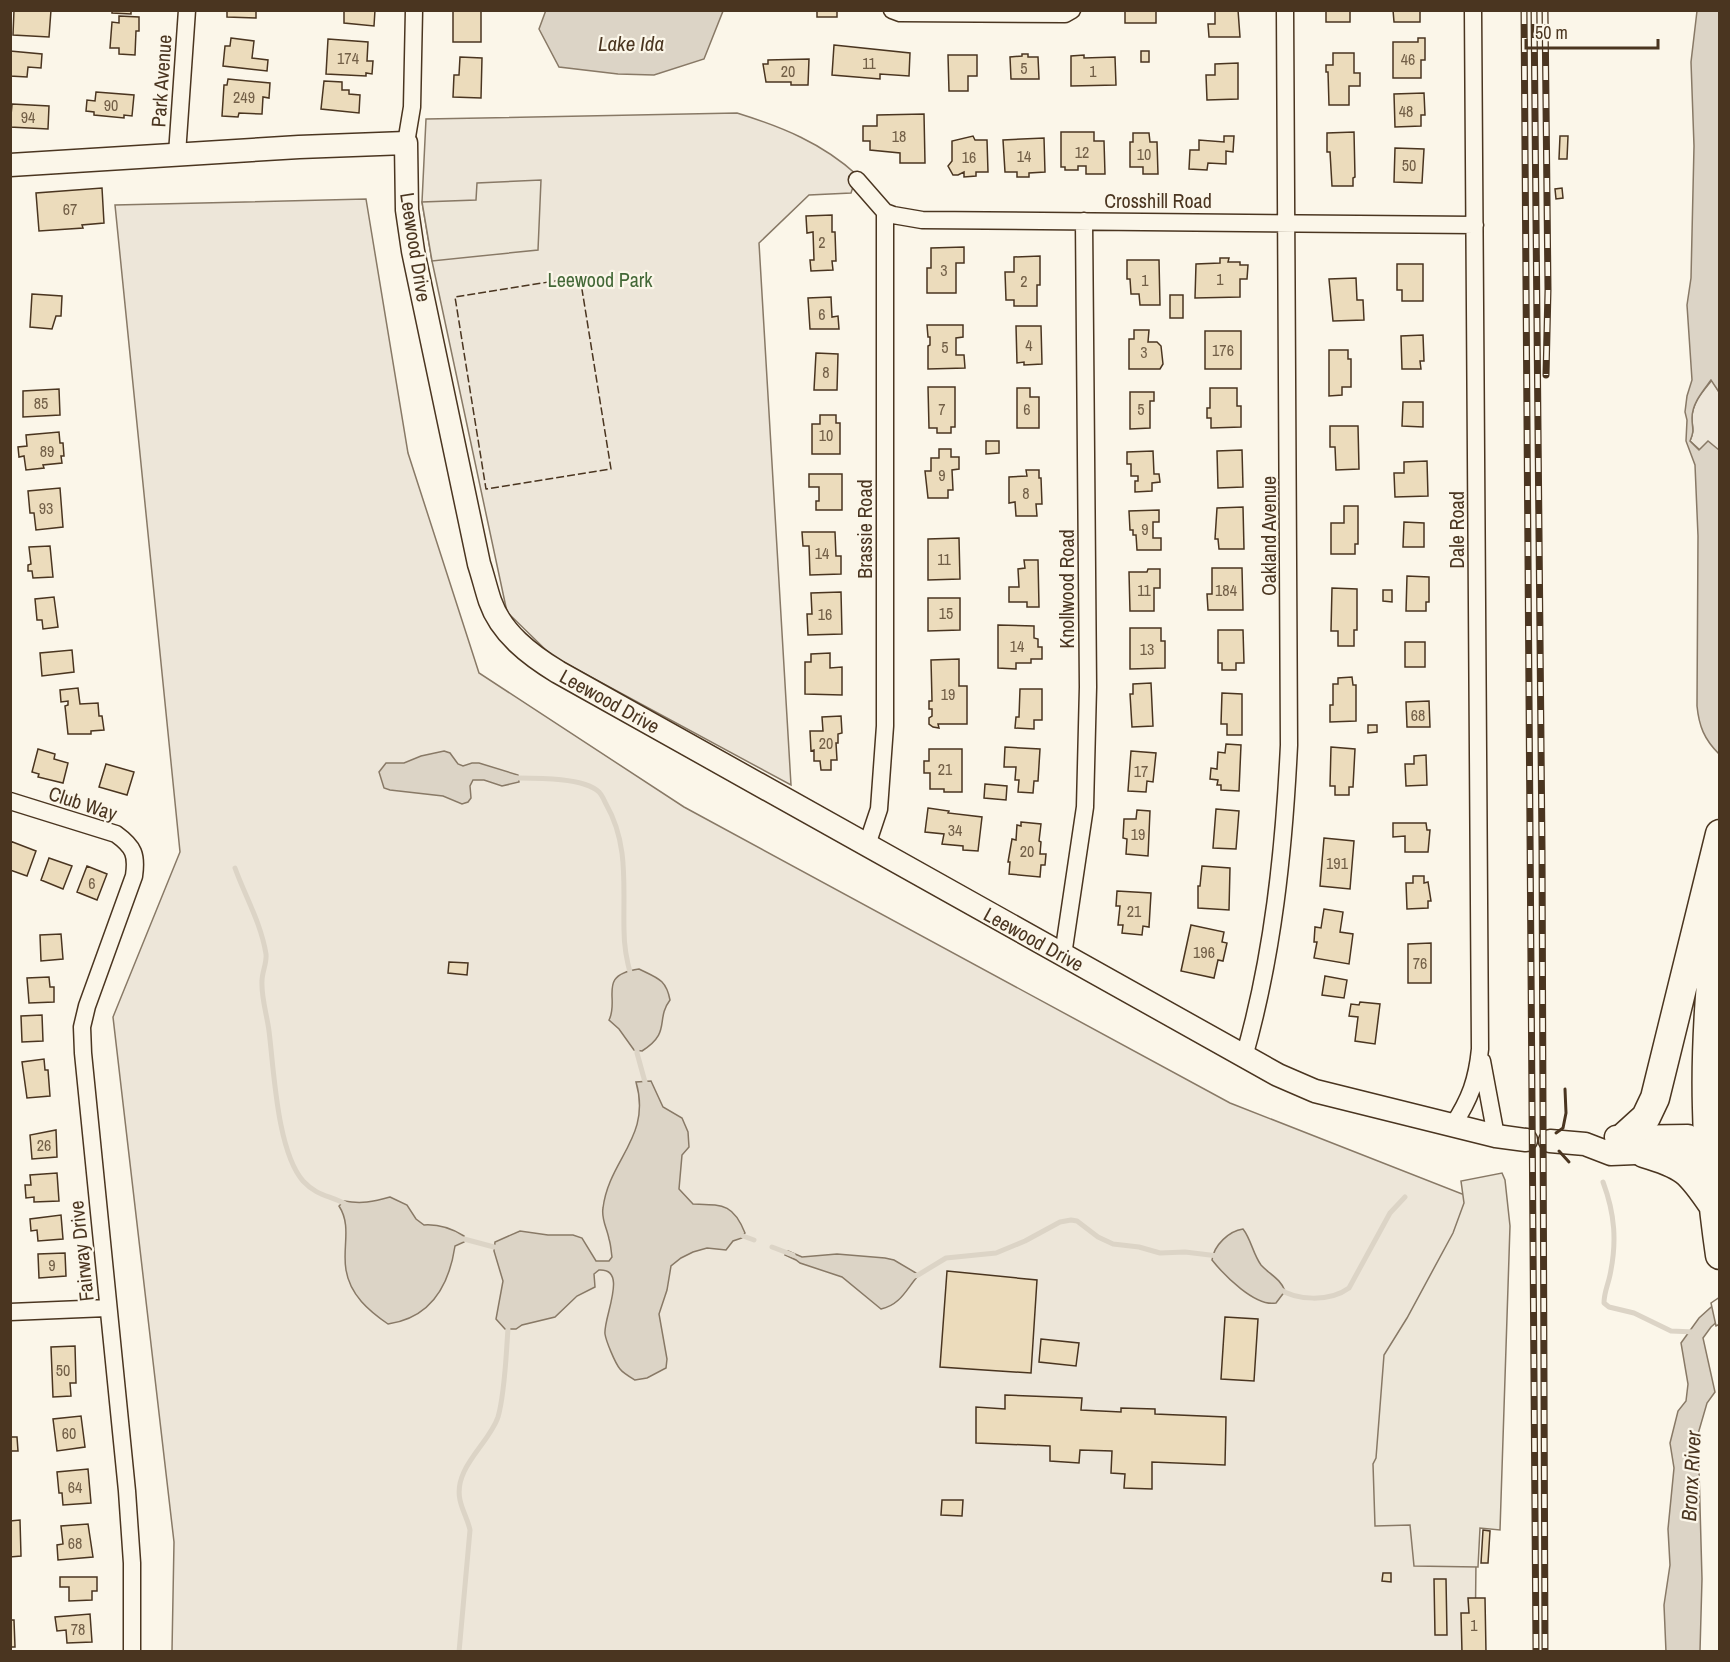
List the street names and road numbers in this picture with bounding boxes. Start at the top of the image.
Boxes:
street label: Park Avenue [144,34,178,128]
street label: Crosshill Road [1104,187,1212,214]
street label: Leewood Drive [394,190,438,304]
street label: Oakland Avenue [1255,476,1282,596]
street label: Brassie Road [851,479,878,579]
street label: Dale Road [1443,491,1470,569]
street label: Knollwood Road [1053,529,1080,649]
street label: Leewood Drive [555,662,665,740]
street label: Club Way [45,779,121,827]
street label: Leewood Drive [979,900,1089,978]
street label: Fairway Drive [62,1199,100,1303]

